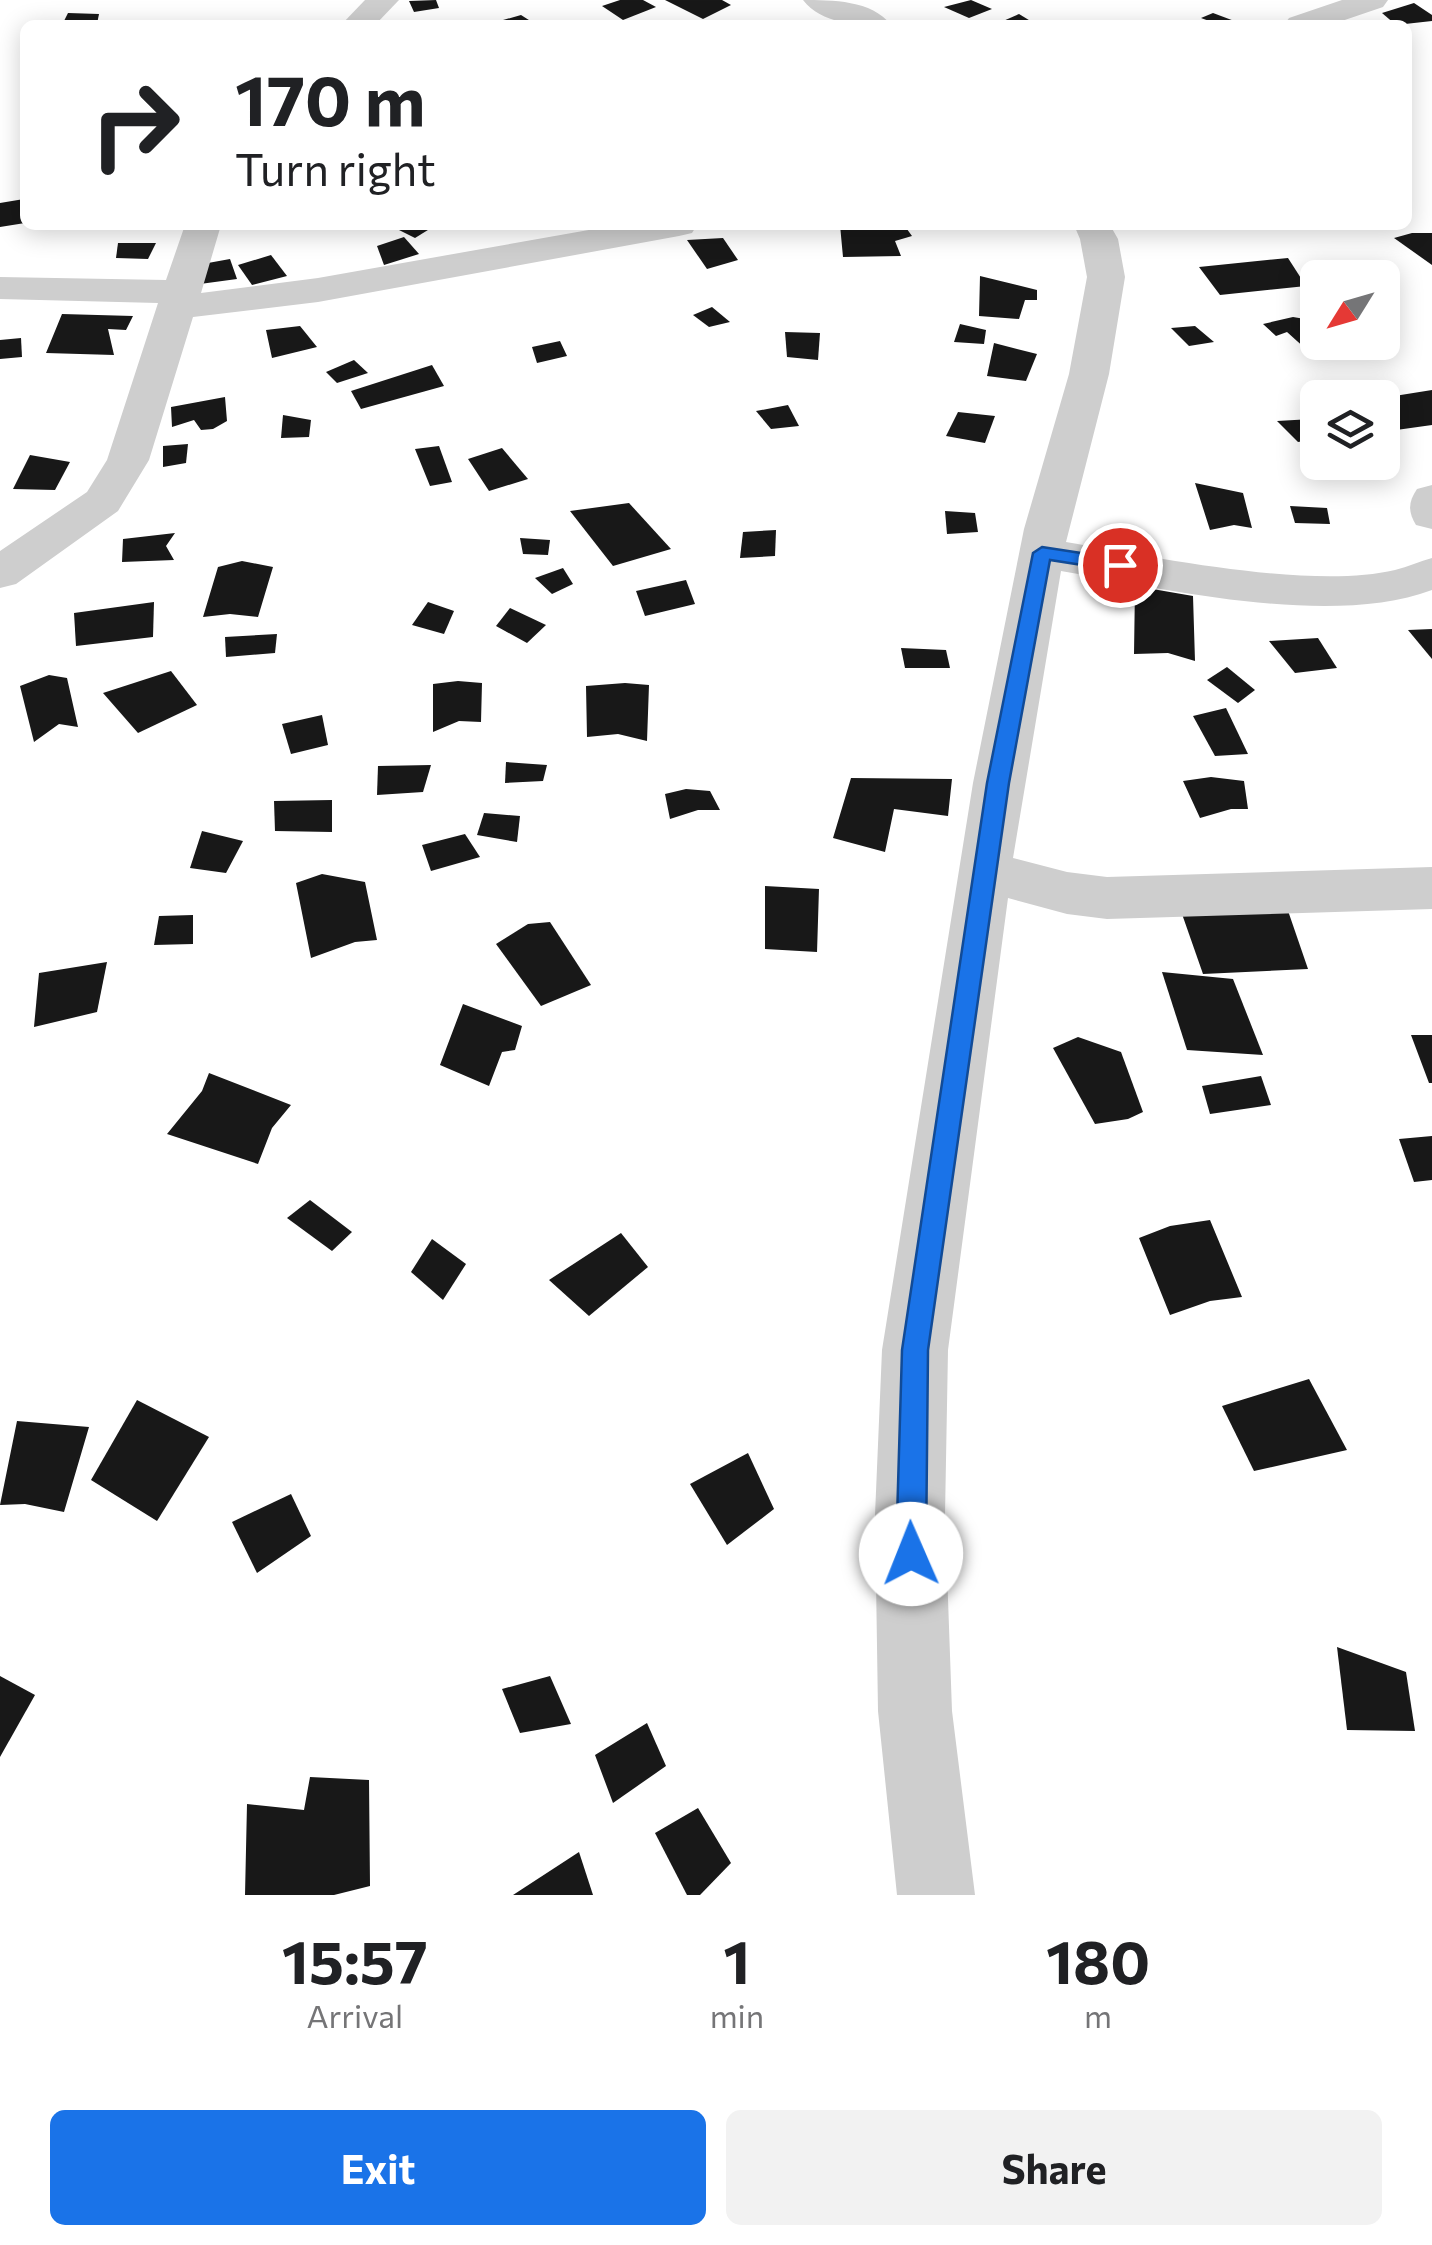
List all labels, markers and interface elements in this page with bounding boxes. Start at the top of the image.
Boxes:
text: 170 m [235,55,426,140]
icon: right [70,60,200,190]
text: Turn right [235,140,436,195]
north arrow [1300,260,1400,360]
map controls [1300,260,1400,480]
button: layers [1300,380,1400,480]
pin [1078,523,1163,608]
icon: arrive [1093,538,1148,593]
position arrow [859,1502,963,1606]
text: 15:57 [282,1923,428,1996]
text: 1 [723,1923,750,1996]
text: 180 [1046,1923,1150,1996]
text: Arrival [306,1995,403,2035]
text: min [710,1995,764,2035]
text: m [1084,1995,1112,2035]
button: Exit [50,2110,706,2225]
button: Share [726,2110,1382,2225]

